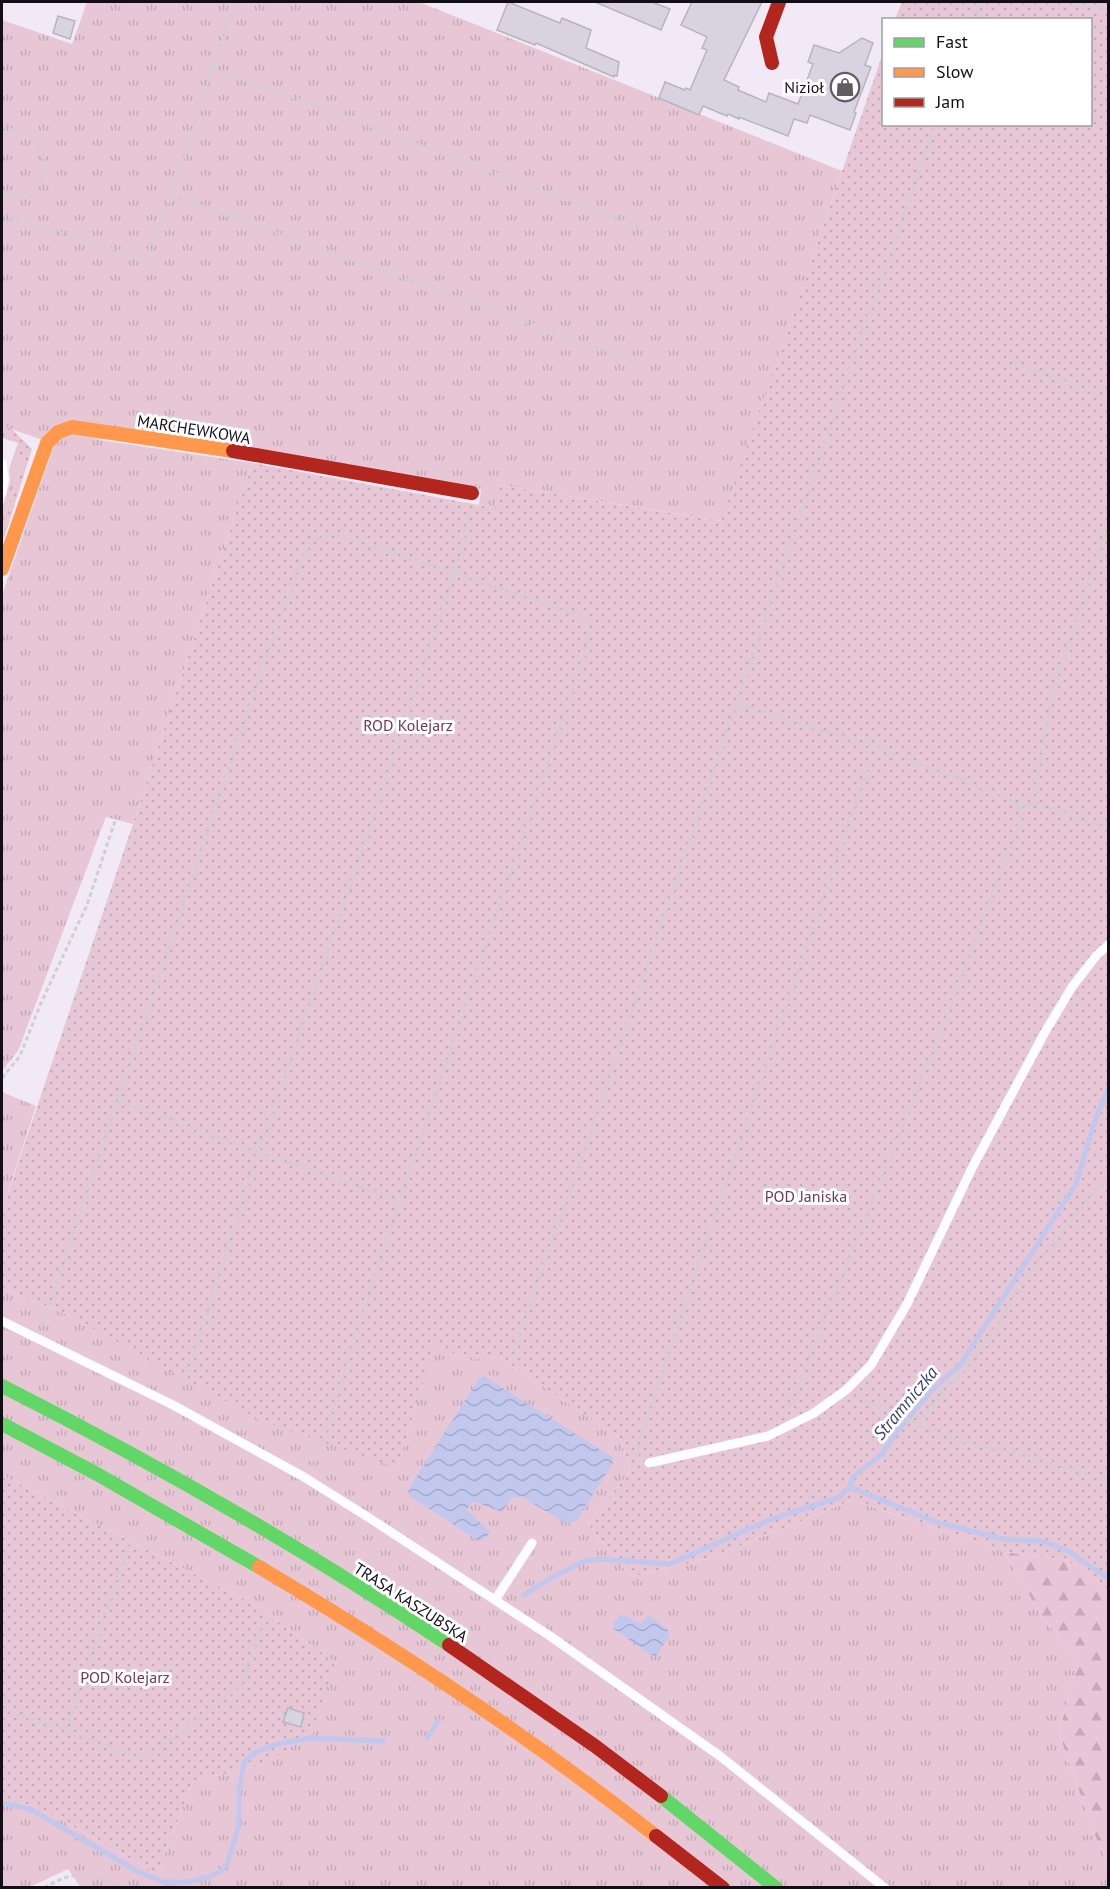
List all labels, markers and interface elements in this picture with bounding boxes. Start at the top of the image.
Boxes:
legend [882,18,1092,126]
text: Fast [936,30,968,53]
text: Slow [936,60,974,83]
shop icon: Nizioł [829,71,861,103]
place label: Nizioł [784,77,824,97]
text: Jam [935,90,965,113]
street label: MARCHEWKOWA [136,410,253,448]
park label: ROD Kolejarz [363,715,453,735]
park label: POD Janiska [765,1186,847,1206]
water label: Stramniczka [868,1361,943,1444]
street label: TRASA KASZUBSKA [350,1558,472,1647]
park label: POD Kolejarz [80,1667,170,1687]

